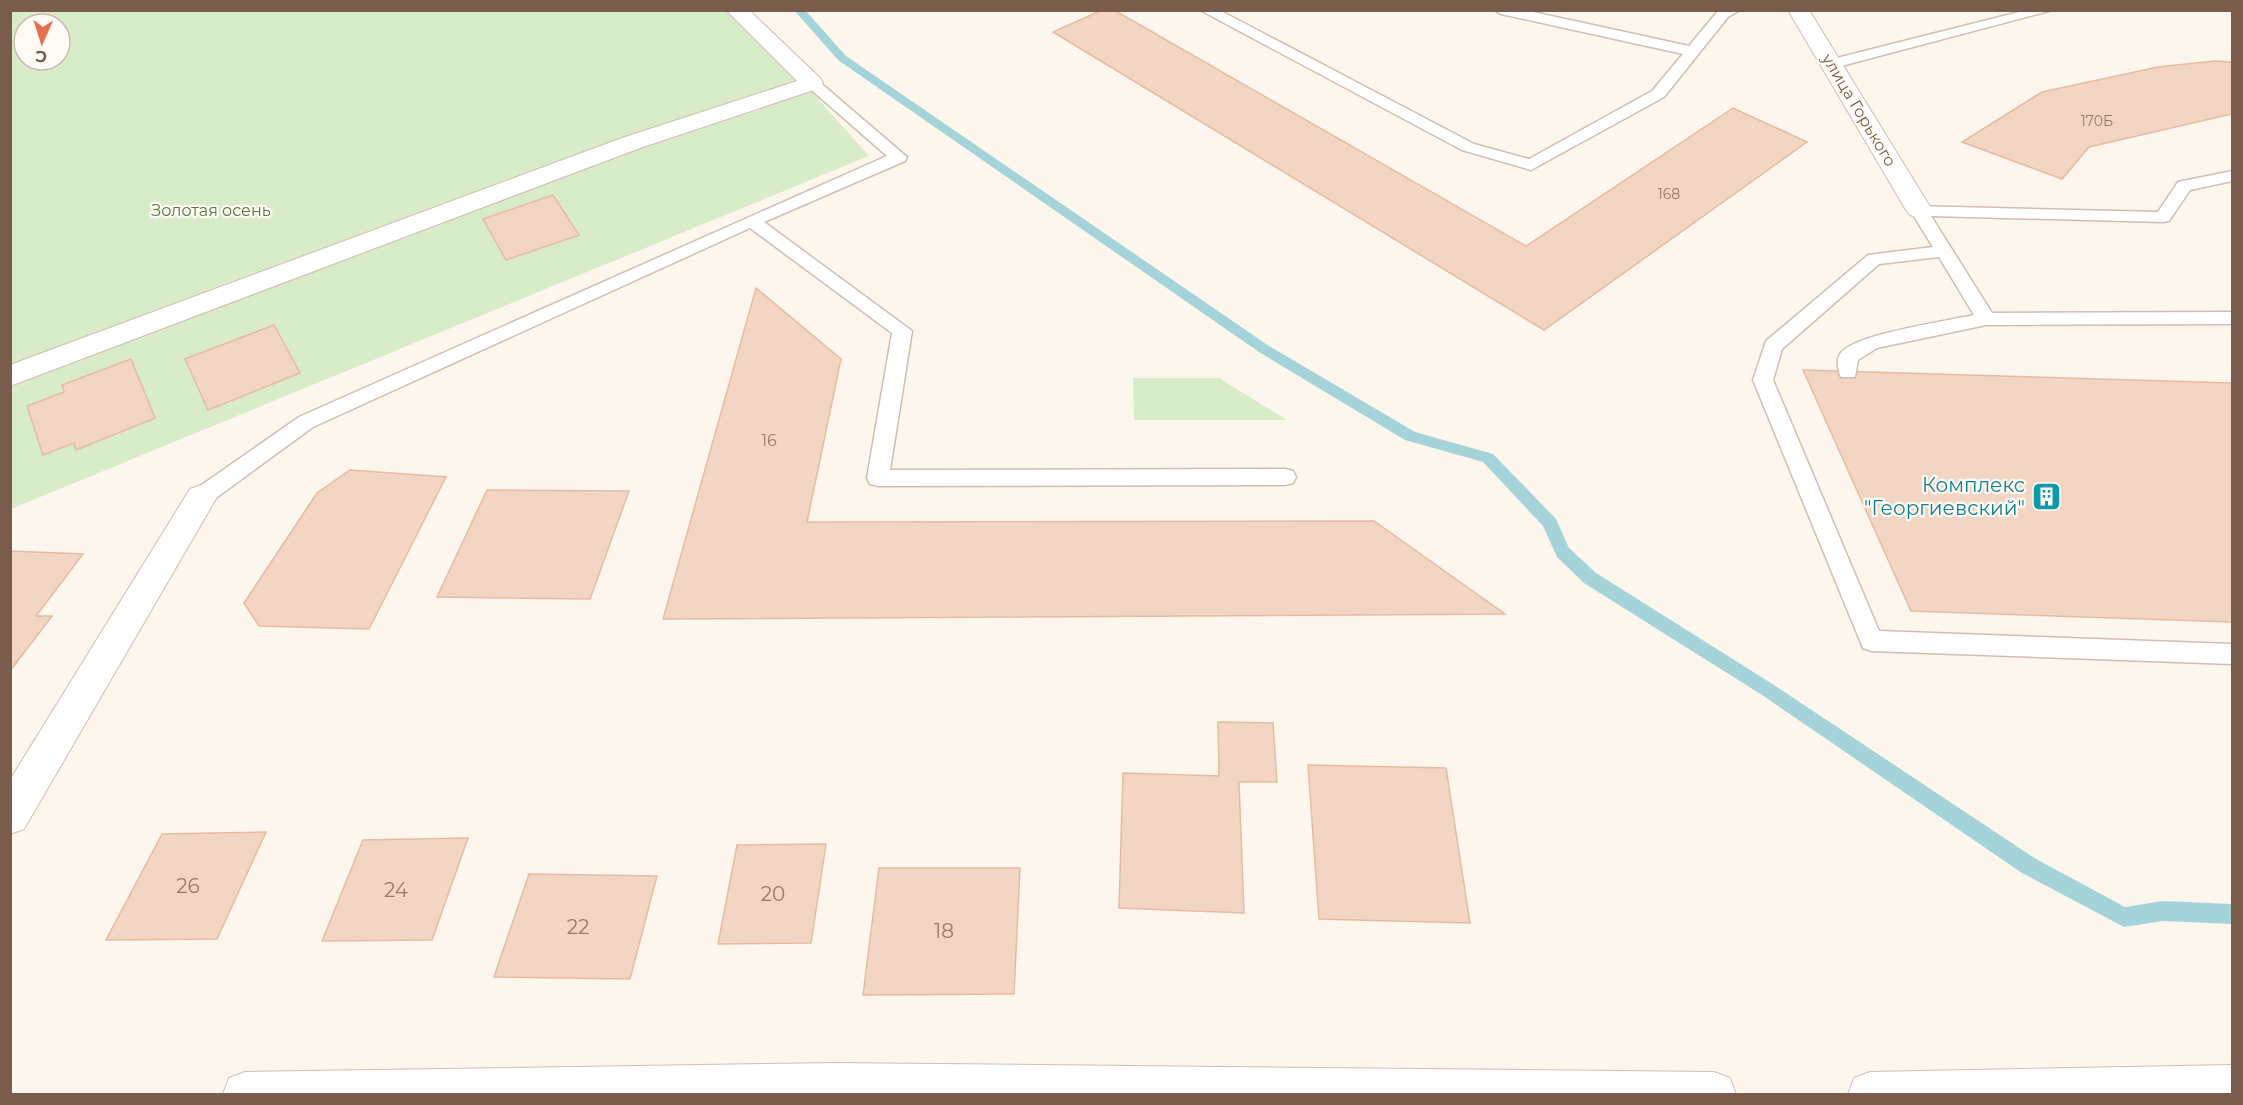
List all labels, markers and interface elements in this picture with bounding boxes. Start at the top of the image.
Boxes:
north arrow [12,12,72,72]
text: С [35,47,48,66]
street label: улица Горького [1817,49,1900,170]
house number: 170Б [2081,112,2113,130]
house number: 168 [1658,185,1680,203]
park label: Золотая осень [151,201,271,220]
house number: 16 [761,431,777,450]
place label: Комплекс "Георгиевский" [1864,473,2025,520]
building icon: Комплекс "Георгиевский" [2030,481,2062,513]
house number: 26 [176,874,200,898]
house number: 24 [384,878,408,902]
house number: 20 [761,882,785,906]
house number: 22 [567,915,589,939]
house number: 18 [934,919,954,943]

